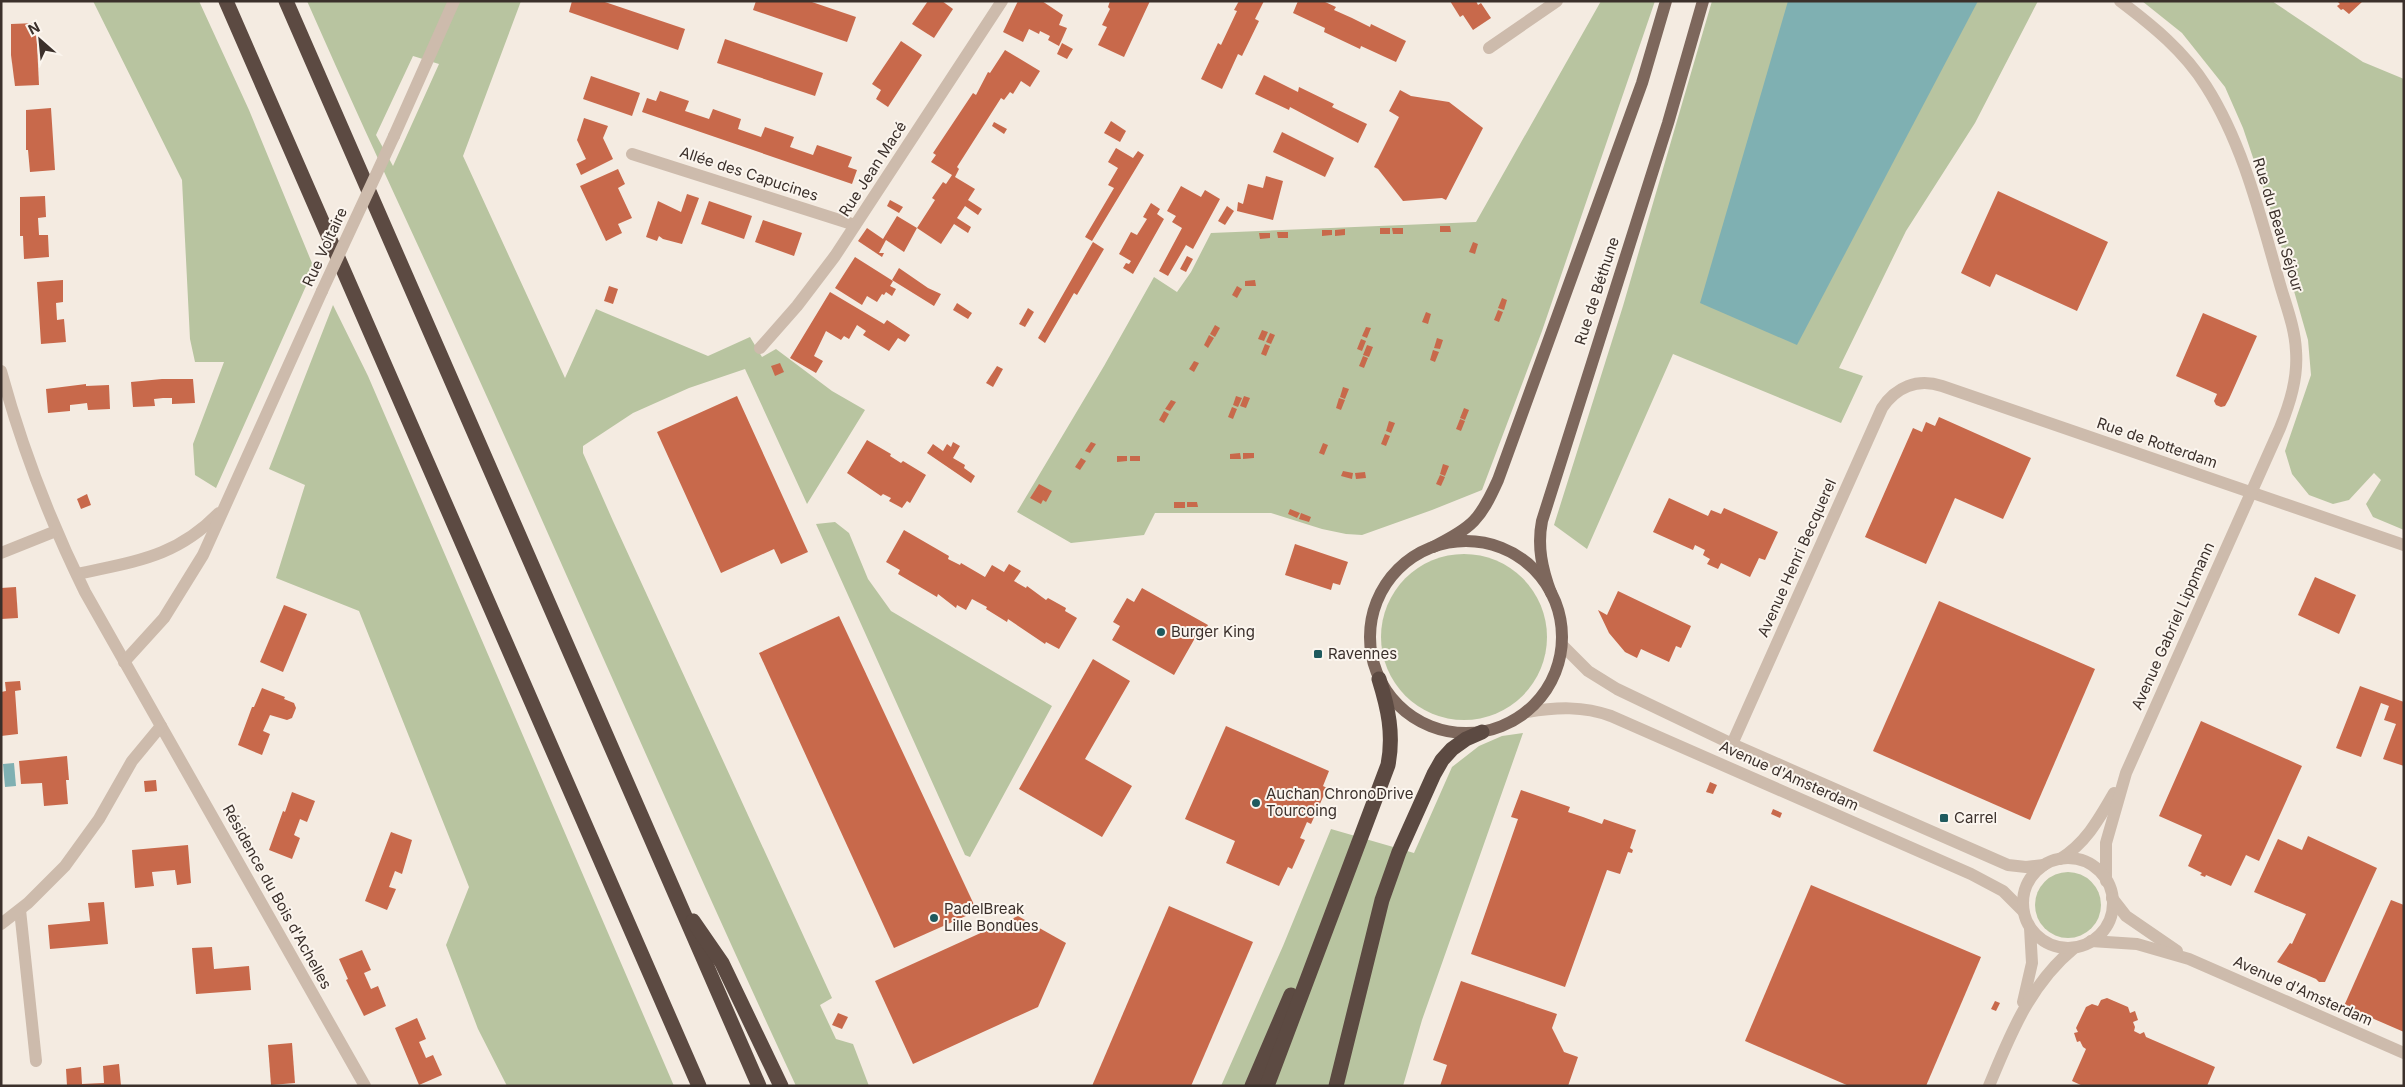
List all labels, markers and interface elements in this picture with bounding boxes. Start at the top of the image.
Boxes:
north arrow [15,15,65,65]
text: N [25,18,42,38]
street label: Rue Jean Macé [835,118,910,220]
street label: Allée des Capucines [677,142,821,205]
street label: Rue du Beau Séjour [2249,155,2308,295]
street label: Rue Voltaire [298,204,351,289]
street label: Rue de Béthune [1570,234,1623,347]
street label: Rue de Rotterdam [2094,413,2220,472]
street label: Avenue Henri Becquerel [1753,476,1840,640]
street label: Avenue Gabriel Lippmann [2127,539,2218,713]
place label: Burger King [1171,622,1255,641]
marker: Burger King [1155,626,1167,638]
place label: Ravennes [1328,644,1397,663]
marker: Ravennes [1312,648,1324,660]
street label: Avenue d'Amsterdam [1717,736,1862,815]
place label: Auchan ChronoDrive Tourcoing [1266,784,1413,820]
marker: Auchan ChronoDrive Tourcoing [1250,797,1262,809]
street label: Résidence du Bois d'Achelles [219,801,336,992]
place label: Carrel [1954,808,1997,827]
marker: Carrel [1938,812,1950,824]
place label: PadelBreak Lille Bondues [944,899,1039,935]
marker: PadelBreak Lille Bondues [928,912,940,924]
street label: Avenue d'Amsterdam [2231,951,2376,1030]

